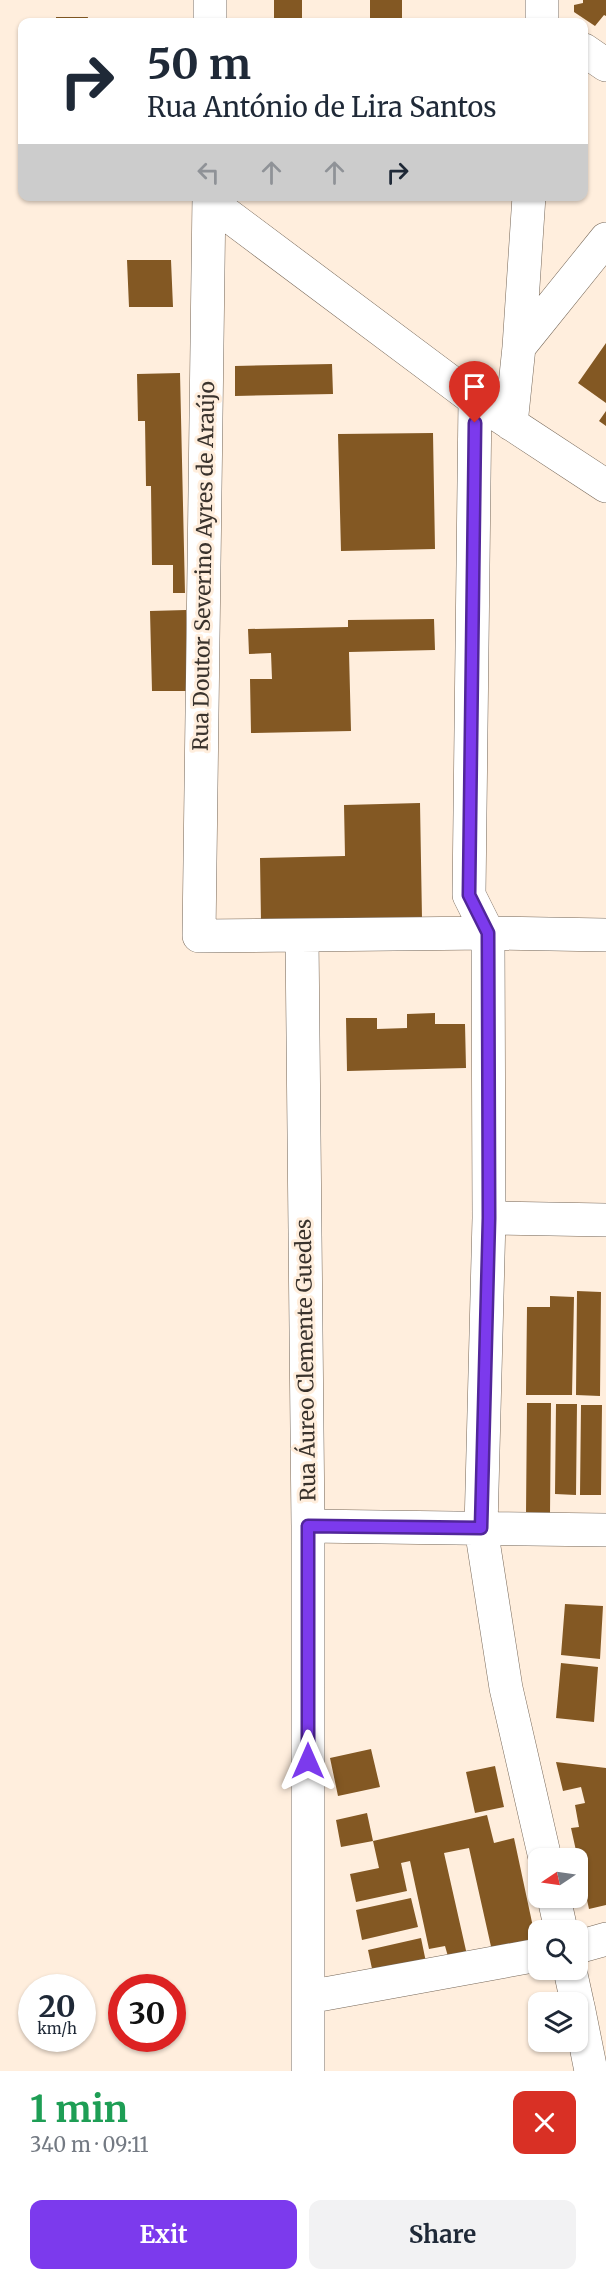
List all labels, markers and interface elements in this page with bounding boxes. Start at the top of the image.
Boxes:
text: 50 m [147,38,251,90]
icon: right [48,42,126,120]
text: Rua António de Lira Santos [147,90,497,124]
icon: left [192,156,225,189]
icon: ahead [255,156,288,189]
icon: ahead [318,156,351,189]
icon: right [381,156,414,189]
pin [449,361,500,423]
icon: arrive [458,370,491,403]
street label: Rua Doutor Severino Ayres de Araújo [187,381,220,751]
street label: Rua Áureo Clemente Guedes [289,1218,321,1502]
position arrow [276,1729,340,1793]
north arrow [528,1848,588,1908]
map controls [528,1848,588,2052]
button: search [528,1920,588,1980]
speed limit sign: 30 [108,1974,186,2052]
text: 20 [38,1987,76,2025]
button: layers [528,1992,588,2052]
text: km/h [37,2019,77,2038]
text: 1 min [30,2087,128,2132]
button: close [513,2091,576,2154]
text: 340 m · 09:11 [30,2132,149,2157]
button: Exit [30,2200,297,2269]
button: Share [309,2200,576,2269]

